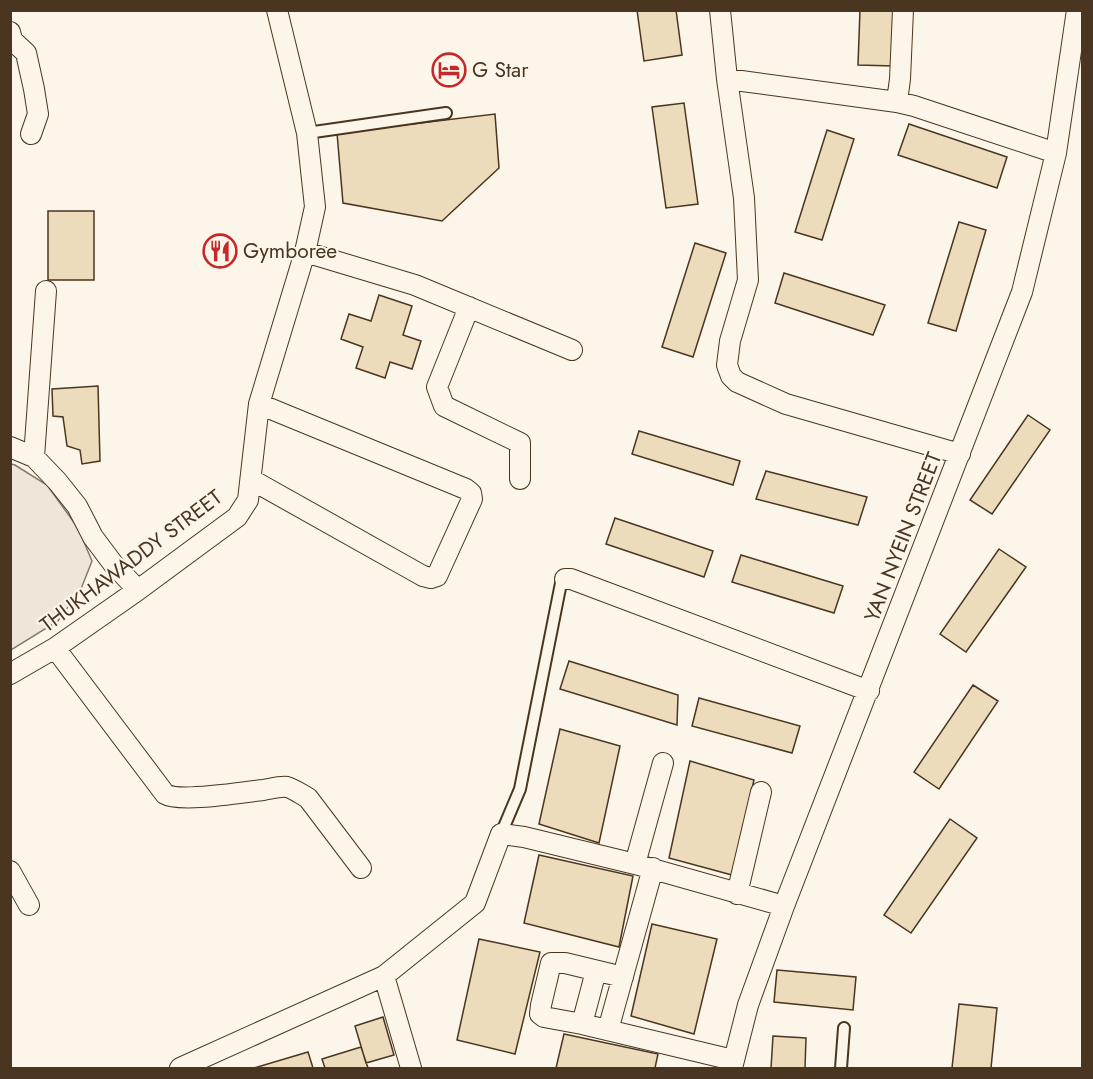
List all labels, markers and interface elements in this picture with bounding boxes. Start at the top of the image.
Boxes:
hotel icon: G Star [431,52,467,88]
place label: G Star [472,55,529,85]
restaurant icon: Gymboree [202,233,238,269]
place label: Gymboree [243,236,337,266]
street label: YAN NYEIN STREET [857,448,949,626]
street label: THUKHAWADDY STREET [34,482,228,639]

